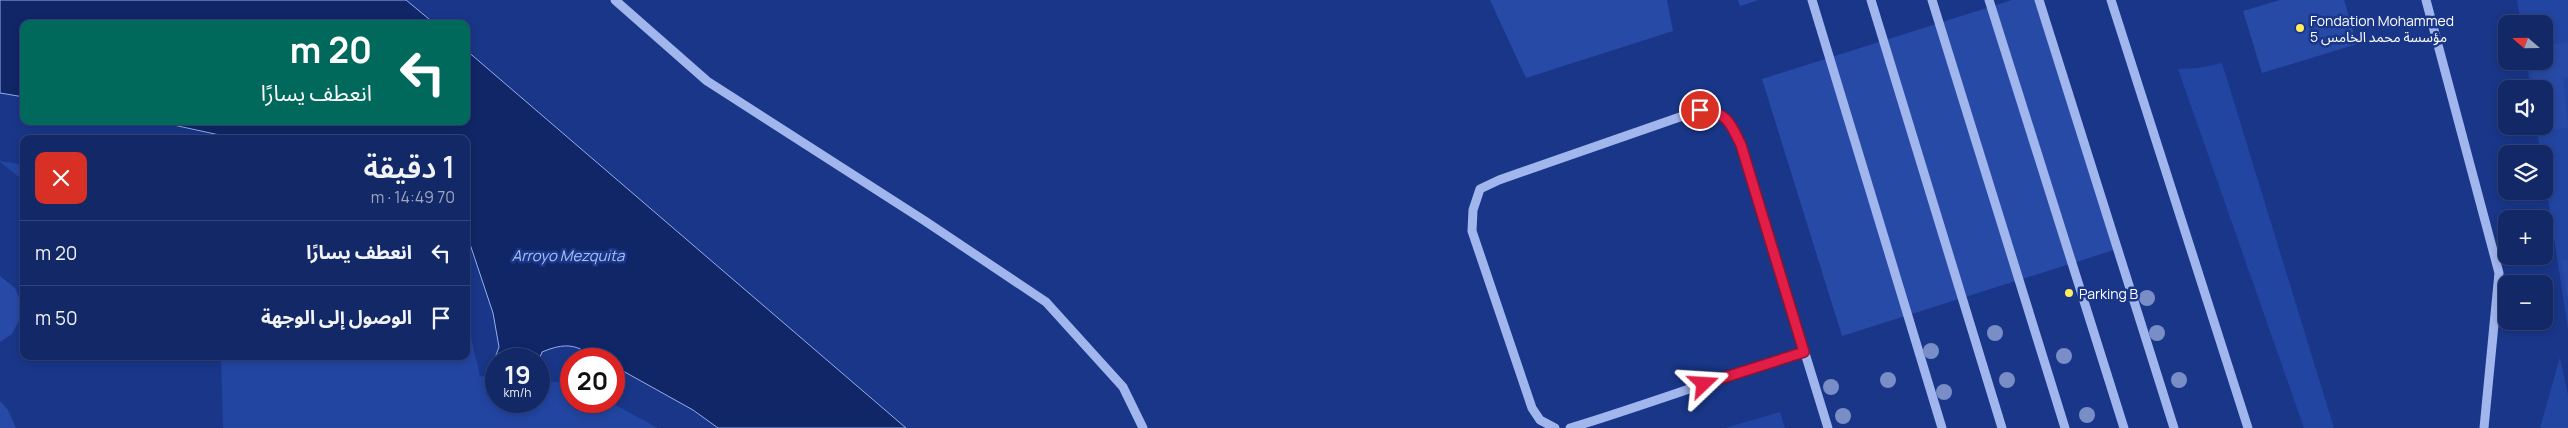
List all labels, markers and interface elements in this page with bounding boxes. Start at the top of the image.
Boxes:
place label: Fondation Mohammed 5 مؤسسة محمد الخامس [2310,11,2454,46]
north arrow [2498,15,2552,70]
map controls [2498,15,2553,330]
marker: Fondation Mohammed 5 مؤسسة محمد الخامس [2294,22,2306,34]
text: 20 m [290,26,372,74]
icon: left [390,40,455,105]
text: انعطف يسارًا [261,78,372,108]
button: sound [2498,80,2553,135]
pin [1679,89,1721,131]
icon: arrive [1686,96,1714,124]
button: layers [2498,145,2553,200]
text: 1 دقيقة [364,146,455,187]
button: close [35,152,87,204]
text: 70 m · 14:49 [371,186,455,208]
button: + [2498,210,2553,265]
text: انعطف يسارًا [306,239,412,265]
icon: left [427,239,455,267]
text: 20 m [35,240,77,266]
water label: Arroyo Mezquita [512,245,625,266]
button: − [2498,275,2553,330]
place label: Parking B [2079,284,2139,303]
marker: Parking B [2063,287,2075,299]
text: الوصول إلى الوجهة [261,304,412,330]
icon: arrive [427,304,455,332]
text: 50 m [35,305,78,331]
speed limit sign: 20 [560,348,625,413]
text: 19 [504,357,531,392]
position arrow [1677,357,1729,409]
text: km/h [504,384,531,401]

